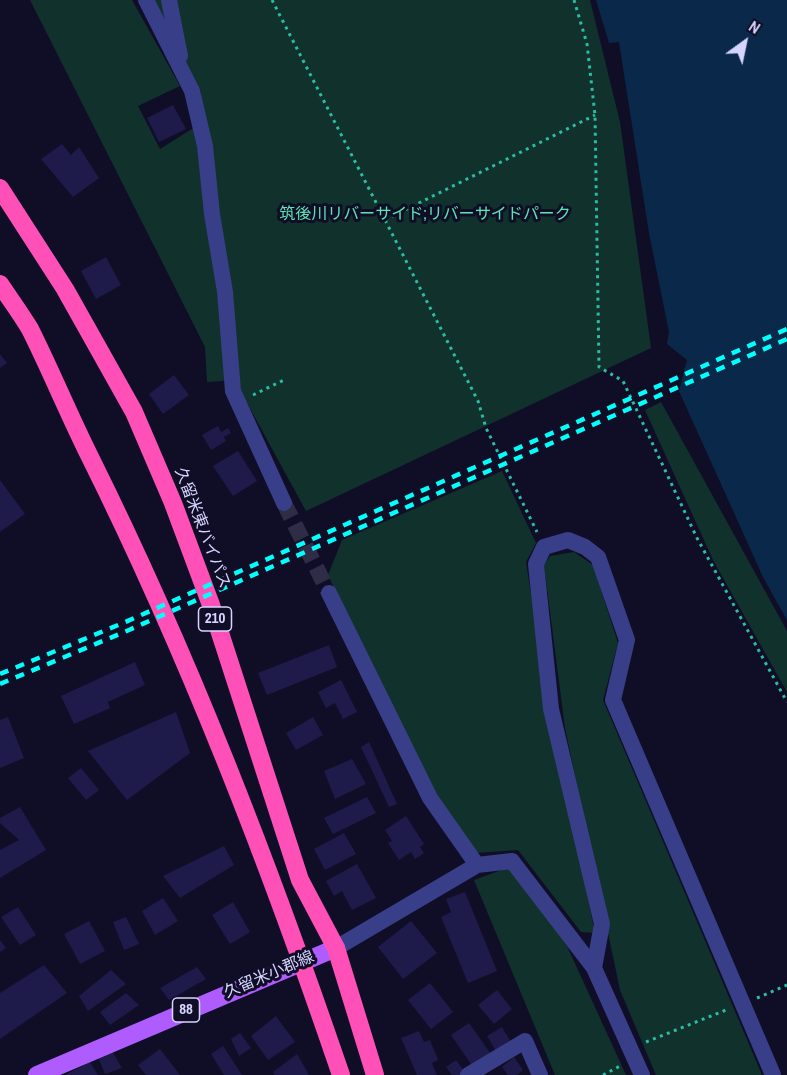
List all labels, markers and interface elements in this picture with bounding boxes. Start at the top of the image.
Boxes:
north arrow [715,12,775,72]
text: N [745,15,765,39]
park label: 筑後川リバーサイド;リバーサイドパーク [279,205,571,225]
street label: 久留米東バイパス [170,465,234,591]
road number: 210 [198,607,232,631]
street label: 久留米小郡線 [221,947,317,1003]
road number: 88 [172,998,200,1022]

